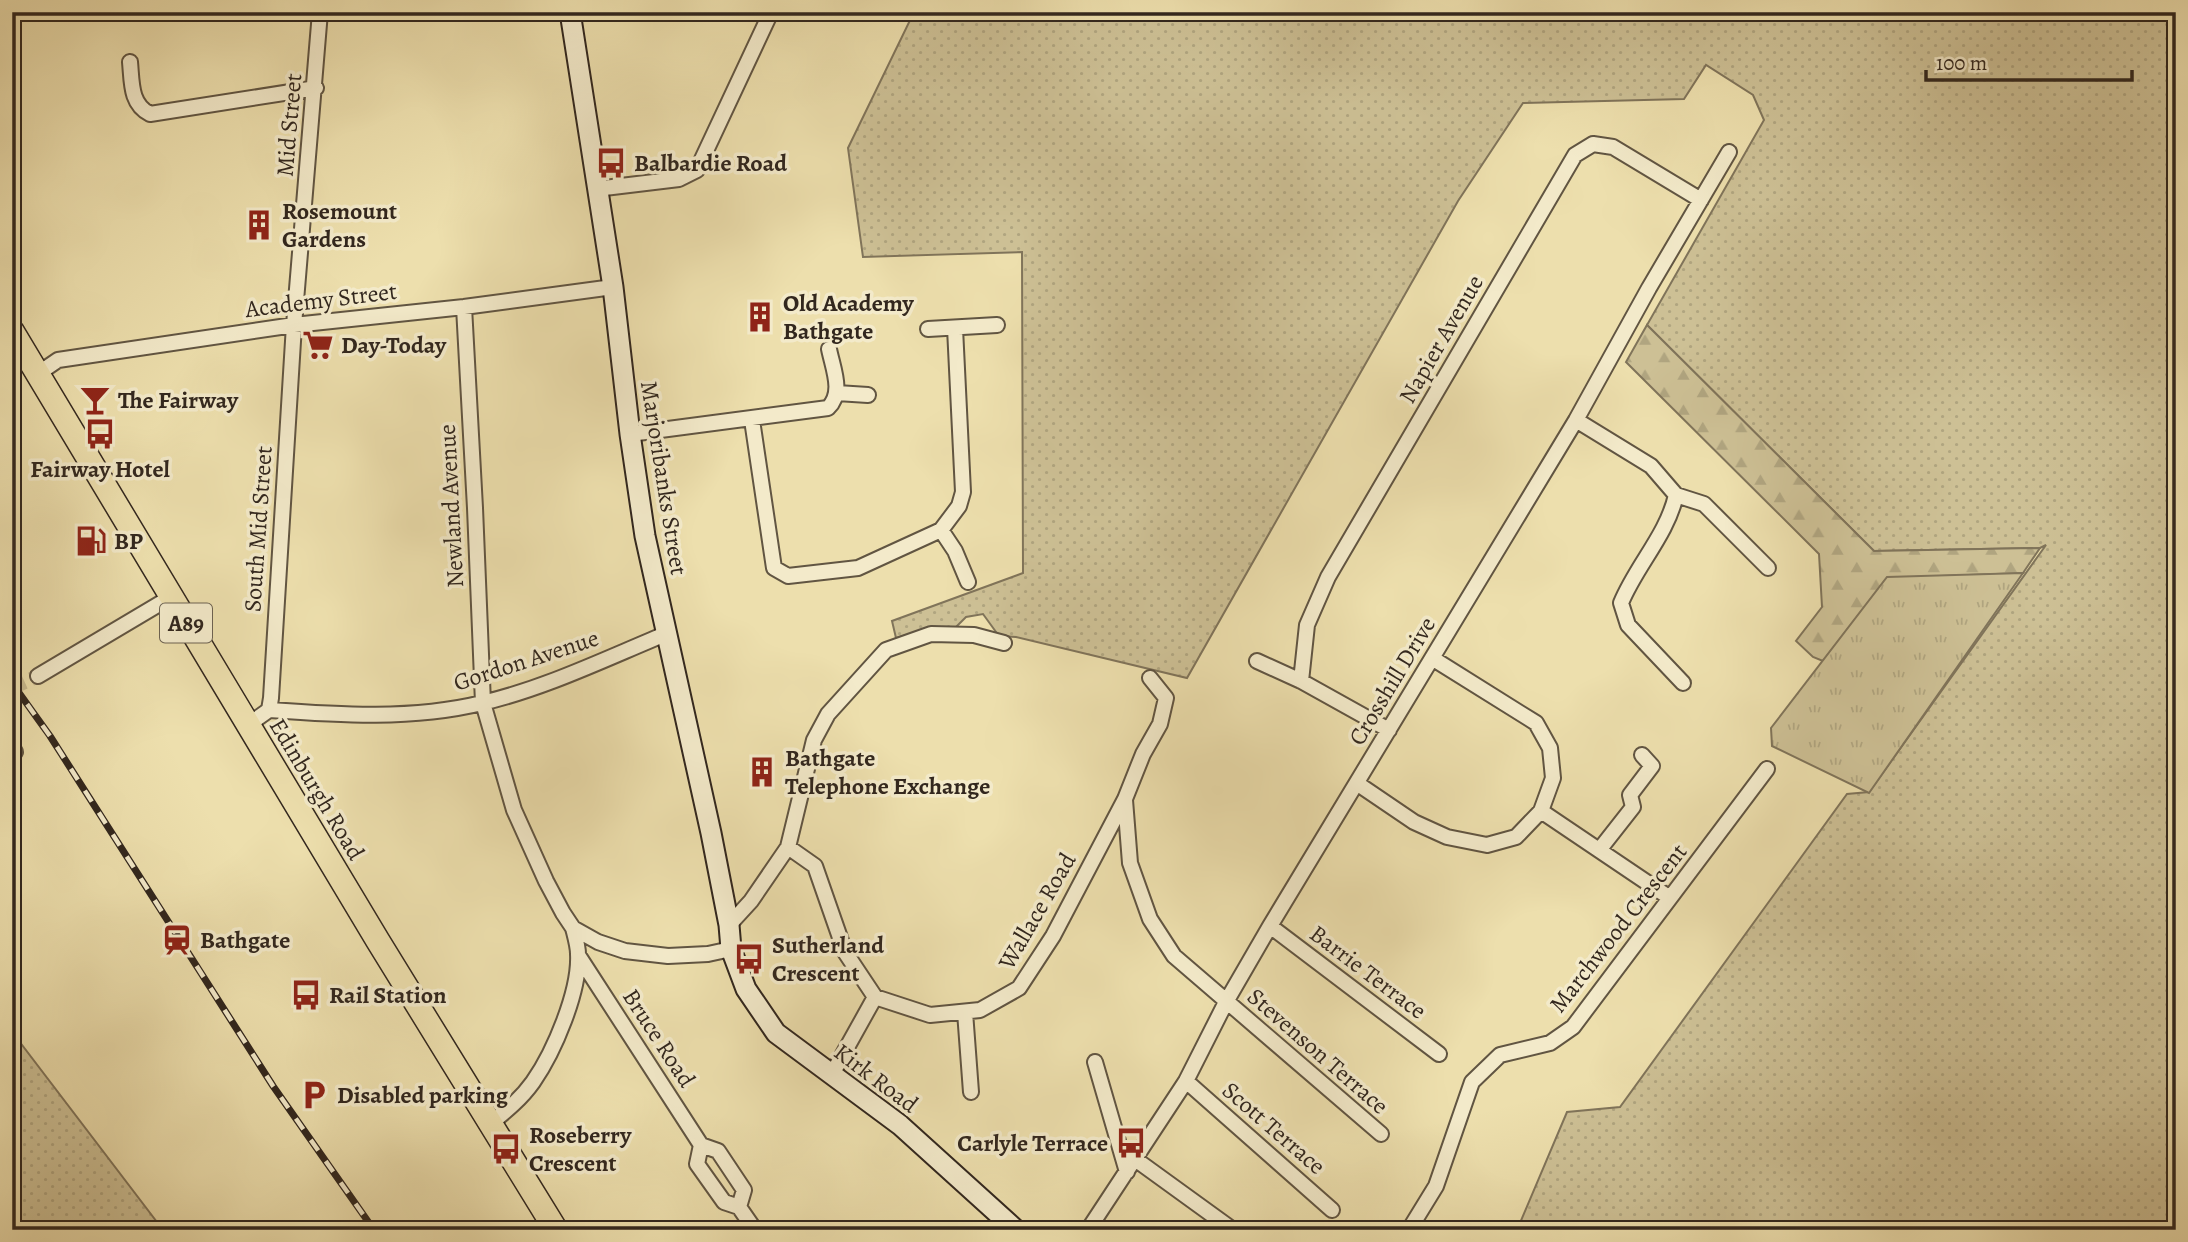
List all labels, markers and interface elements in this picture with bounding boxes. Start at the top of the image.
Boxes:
scale bar [1926,38,2132,82]
text: 100 m [1936,49,1987,77]
street label: Mid Street [269,72,309,178]
bus stop icon: Balbardie Road [594,146,628,180]
place label: Balbardie Road [634,147,787,179]
place label: Rosemount Gardens [282,195,397,255]
building icon: Rosemount Gardens [242,208,276,242]
street label: Napier Avenue [1391,269,1491,409]
street label: Academy Street [242,275,399,325]
place label: Old Academy Bathgate [783,287,915,347]
building icon: Old Academy Bathgate [743,300,777,334]
supermarket icon: Day-Today [301,328,335,362]
place label: Day-Today [341,329,447,361]
street label: Marjoribanks Street [633,379,695,577]
bar icon: The Fairway [78,383,112,417]
place label: The Fairway [118,384,239,416]
bus stop icon: Fairway Hotel [83,417,117,451]
street label: Newland Avenue [431,423,471,589]
street label: South Mid Street [236,445,280,613]
place label: Fairway Hotel [30,453,170,485]
fuel station icon: BP [74,524,108,558]
place label: BP [114,525,143,557]
road number: A89 [160,604,212,642]
street label: Crosshill Drive [1341,611,1443,751]
street label: Gordon Avenue [449,622,603,698]
street label: Edinburgh Road [262,712,372,866]
place label: Bathgate Telephone Exchange [785,742,990,802]
building icon: Bathgate Telephone Exchange [745,755,779,789]
street label: Marchwood Crescent [1542,837,1694,1019]
street label: Wallace Road [990,847,1083,976]
street label: Barrie Terrace [1303,918,1433,1026]
station icon: Bathgate [160,923,194,957]
place label: Bathgate [200,924,290,956]
place label: Sutherland Crescent [772,929,884,989]
bus stop icon: Sutherland Crescent [732,942,766,976]
bus stop icon: Rail Station [289,978,323,1012]
place label: Rail Station [329,979,447,1011]
street label: Stevenson Terrace [1241,981,1395,1121]
street label: Bruce Road [615,983,703,1094]
street label: Kirk Road [827,1036,925,1120]
street label: Scott Terrace [1216,1074,1332,1182]
parking icon: Disabled parking [297,1078,331,1112]
place label: Disabled parking [337,1079,509,1111]
place label: Roseberry Crescent [529,1119,632,1179]
bus stop icon: Carlyle Terrace [1114,1126,1148,1160]
place label: Carlyle Terrace [957,1127,1108,1159]
bus stop icon: Roseberry Crescent [489,1132,523,1166]

